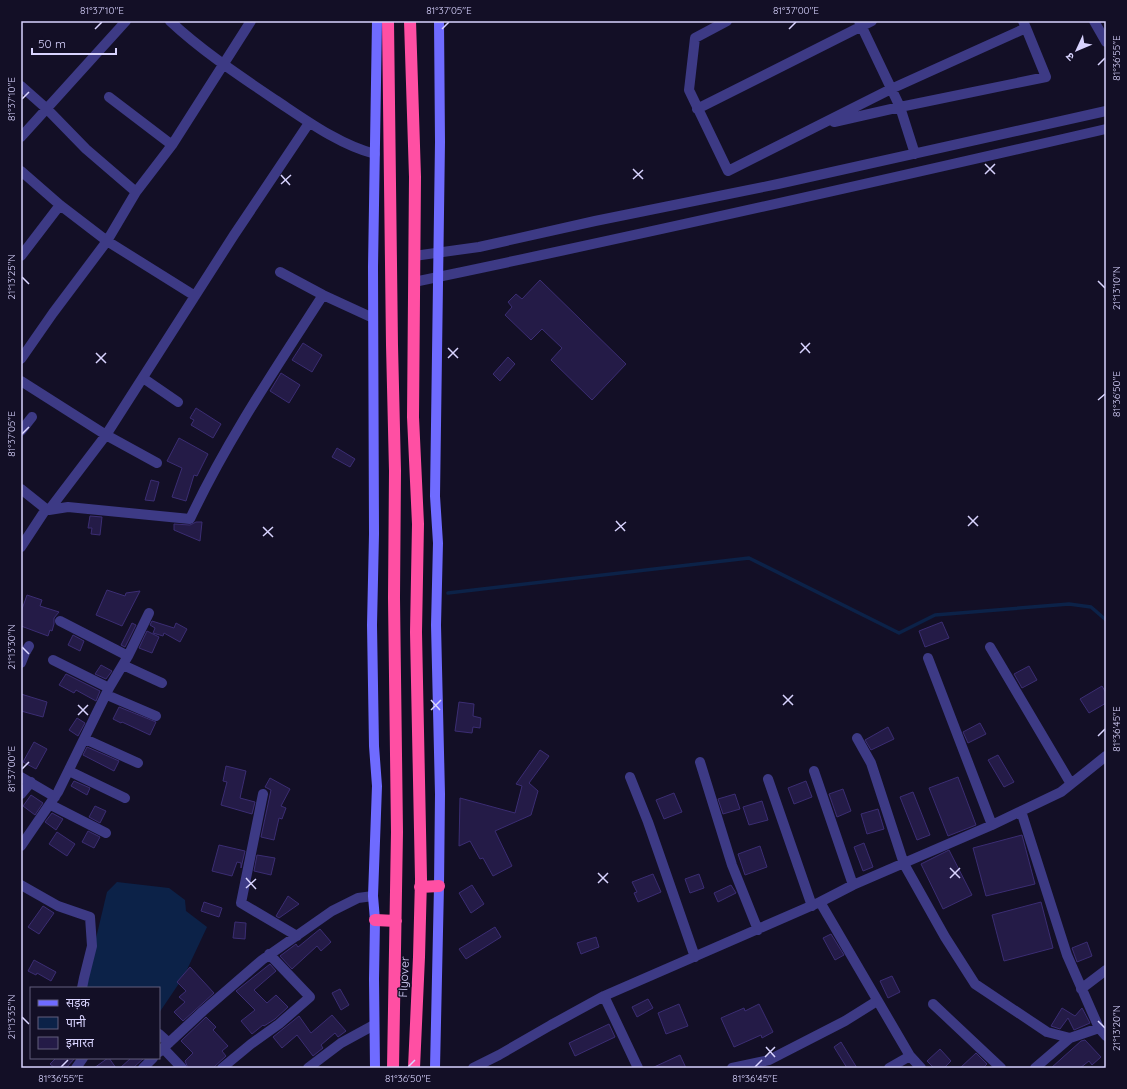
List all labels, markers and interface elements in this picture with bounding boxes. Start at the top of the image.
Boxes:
text: 81°37'10"E [80,4,124,17]
text: 81°37'05"E [426,4,472,17]
text: 81°37'00"E [773,4,819,17]
scale bar [32,30,116,56]
north arrow [1057,30,1097,70]
text: 81°36'55"E [1110,35,1123,81]
text: 50 m [38,36,66,51]
text: उ [1062,49,1077,64]
text: 81°37'10"E [5,77,18,121]
text: 21°13'25"N [5,254,18,300]
text: 21°13'10"N [1110,266,1123,310]
text: 81°36'50"E [1110,371,1123,417]
text: 81°37'05"E [5,411,18,457]
text: 21°13'30"N [5,624,18,670]
text: 81°36'45"E [1110,706,1123,752]
text: 81°37'00"E [5,746,18,792]
street label: Flyover [395,956,412,998]
legend [30,987,160,1059]
text: 21°13'35"N [5,994,18,1040]
text: सड़क [66,995,91,1010]
text: 21°13'20"N [1110,1005,1123,1051]
text: पानी [66,1015,87,1030]
text: इमारत [66,1035,95,1050]
text: 81°36'55"E [38,1072,84,1085]
text: 81°36'50"E [385,1072,431,1085]
text: 81°36'45"E [732,1072,778,1085]

